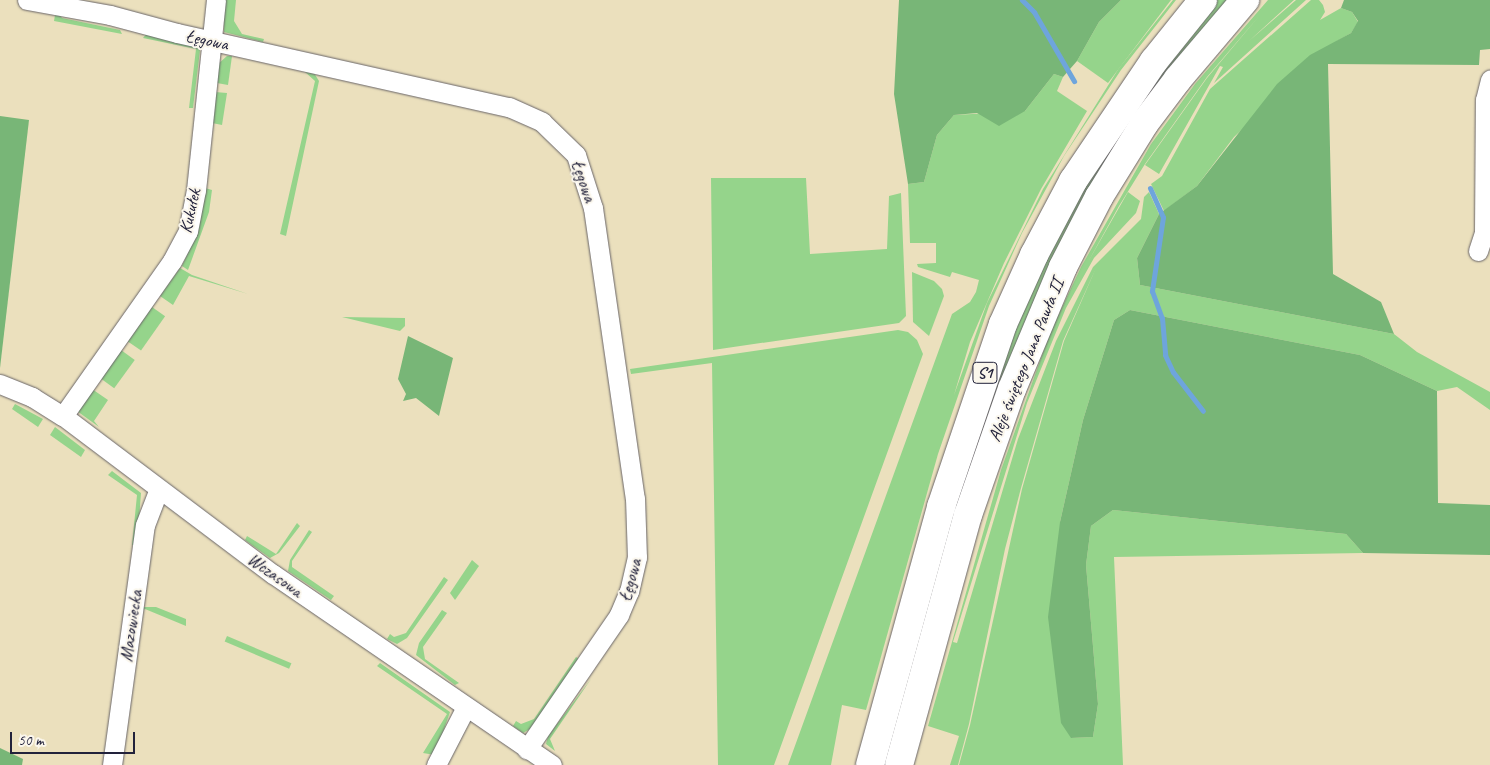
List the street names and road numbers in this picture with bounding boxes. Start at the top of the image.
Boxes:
street label: Łęgowa [184,25,230,55]
street label: Łęgowa [567,157,601,205]
street label: Kukułek [174,187,206,235]
street label: Aleje świętego Jana Pawła II [983,275,1069,445]
road number: S1 [971,359,999,386]
street label: Wczasowa [243,548,307,602]
street label: Łęgowa [614,557,646,603]
street label: Mazowiecka [115,589,147,663]

